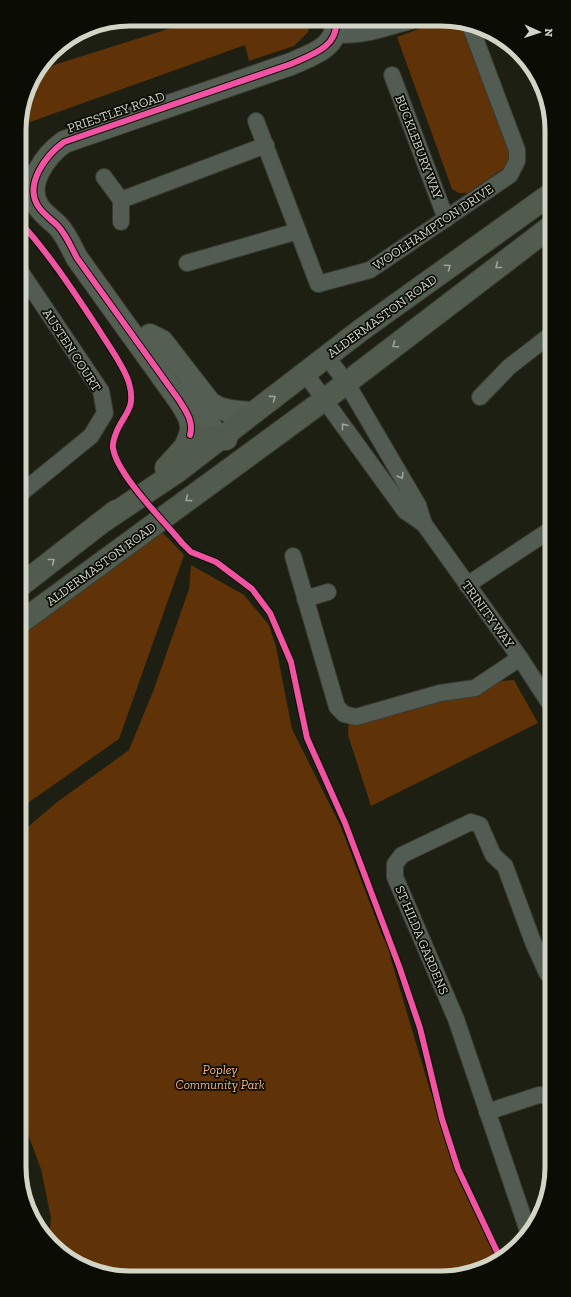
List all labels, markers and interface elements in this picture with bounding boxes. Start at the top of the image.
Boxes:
north arrow [519,12,559,52]
text: N [542,28,555,38]
street label: PRIESTLEY ROAD [65,88,167,136]
street label: BUCKLEBURY WAY [392,93,446,201]
street label: WOOLHAMPTON DRIVE [370,181,496,273]
one-way arrow [495,261,502,268]
one-way arrow [444,264,451,272]
street label: ALDERMASTON ROAD [324,271,440,361]
street label: AUSTEN COURT [40,306,104,394]
one-way arrow [392,340,399,347]
one-way arrow [268,396,275,403]
one-way arrow [342,423,349,430]
one-way arrow [396,472,403,479]
one-way arrow [186,495,193,502]
street label: ALDERMASTON ROAD [43,519,159,609]
one-way arrow [47,559,54,566]
street label: TRINITY WAY [459,578,517,650]
street label: ST HILDA GARDENS [392,883,452,997]
park label: Popley Community Park [175,1062,265,1092]

